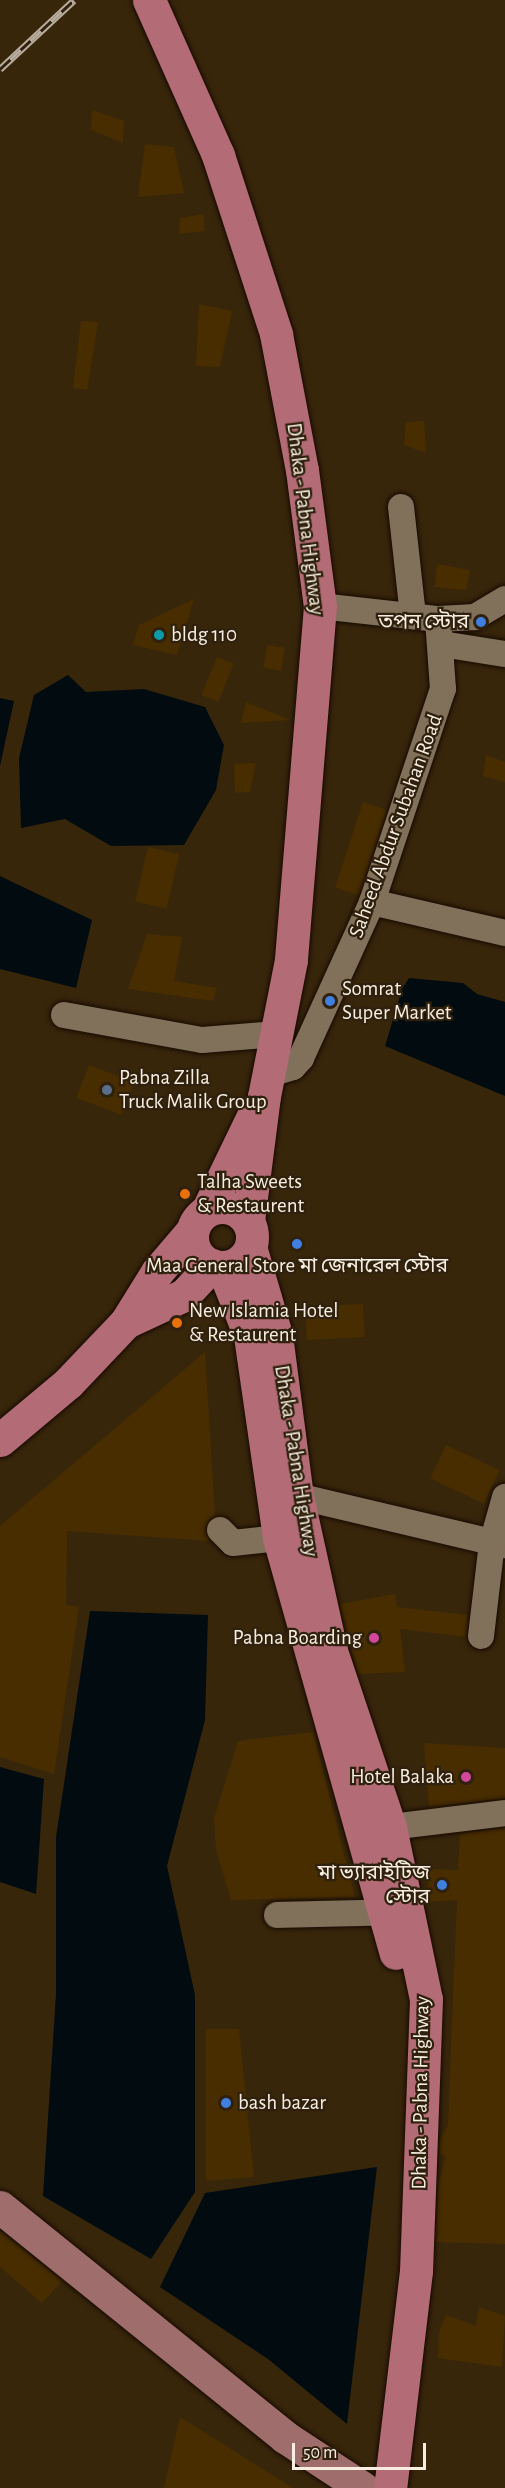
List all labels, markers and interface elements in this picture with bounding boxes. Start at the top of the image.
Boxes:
street label: Dhaka - Pabna Highway [281,421,329,617]
place label: তপন স্টোর [378,609,469,635]
marker: তপন স্টোর [474,615,488,629]
place label: bldg 110 [171,622,237,648]
marker: bldg 110 [152,628,166,642]
street label: Saheed Abdur Subahan Road [344,711,448,941]
place label: Somrat Super Market [342,976,452,1026]
marker: Somrat Super Market [323,994,337,1008]
place label: Pabna Zilla Truck Malik Group [119,1065,267,1115]
marker: Pabna Zilla Truck Malik Group [100,1083,114,1097]
place label: Talha Sweets & Restaurent [197,1169,304,1219]
marker: Talha Sweets & Restaurent [178,1187,192,1201]
marker: Maa General Store মা জেনারেল স্টোর [290,1237,304,1251]
place label: Maa General Store মা জেনারেল স্টোর [146,1253,448,1279]
place label: New Islamia Hotel & Restaurent [189,1298,338,1348]
marker: New Islamia Hotel & Restaurent [170,1316,184,1330]
street label: Dhaka - Pabna Highway [268,1363,324,1559]
place label: Pabna Boarding [233,1625,362,1651]
marker: Pabna Boarding [367,1631,381,1645]
place label: Hotel Balaka [350,1764,454,1790]
marker: Hotel Balaka [459,1770,473,1784]
place label: মা ভ‍্যারাইটিজ স্টোর [318,1860,430,1910]
marker: মা ভ‍্যারাইটিজ স্টোর [435,1878,449,1892]
street label: Dhaka - Pabna Highway [407,1996,435,2190]
place label: bash bazar [238,2090,326,2116]
marker: bash bazar [219,2096,233,2110]
scale bar [295,2431,428,2469]
text: 50 m [303,2444,337,2462]

